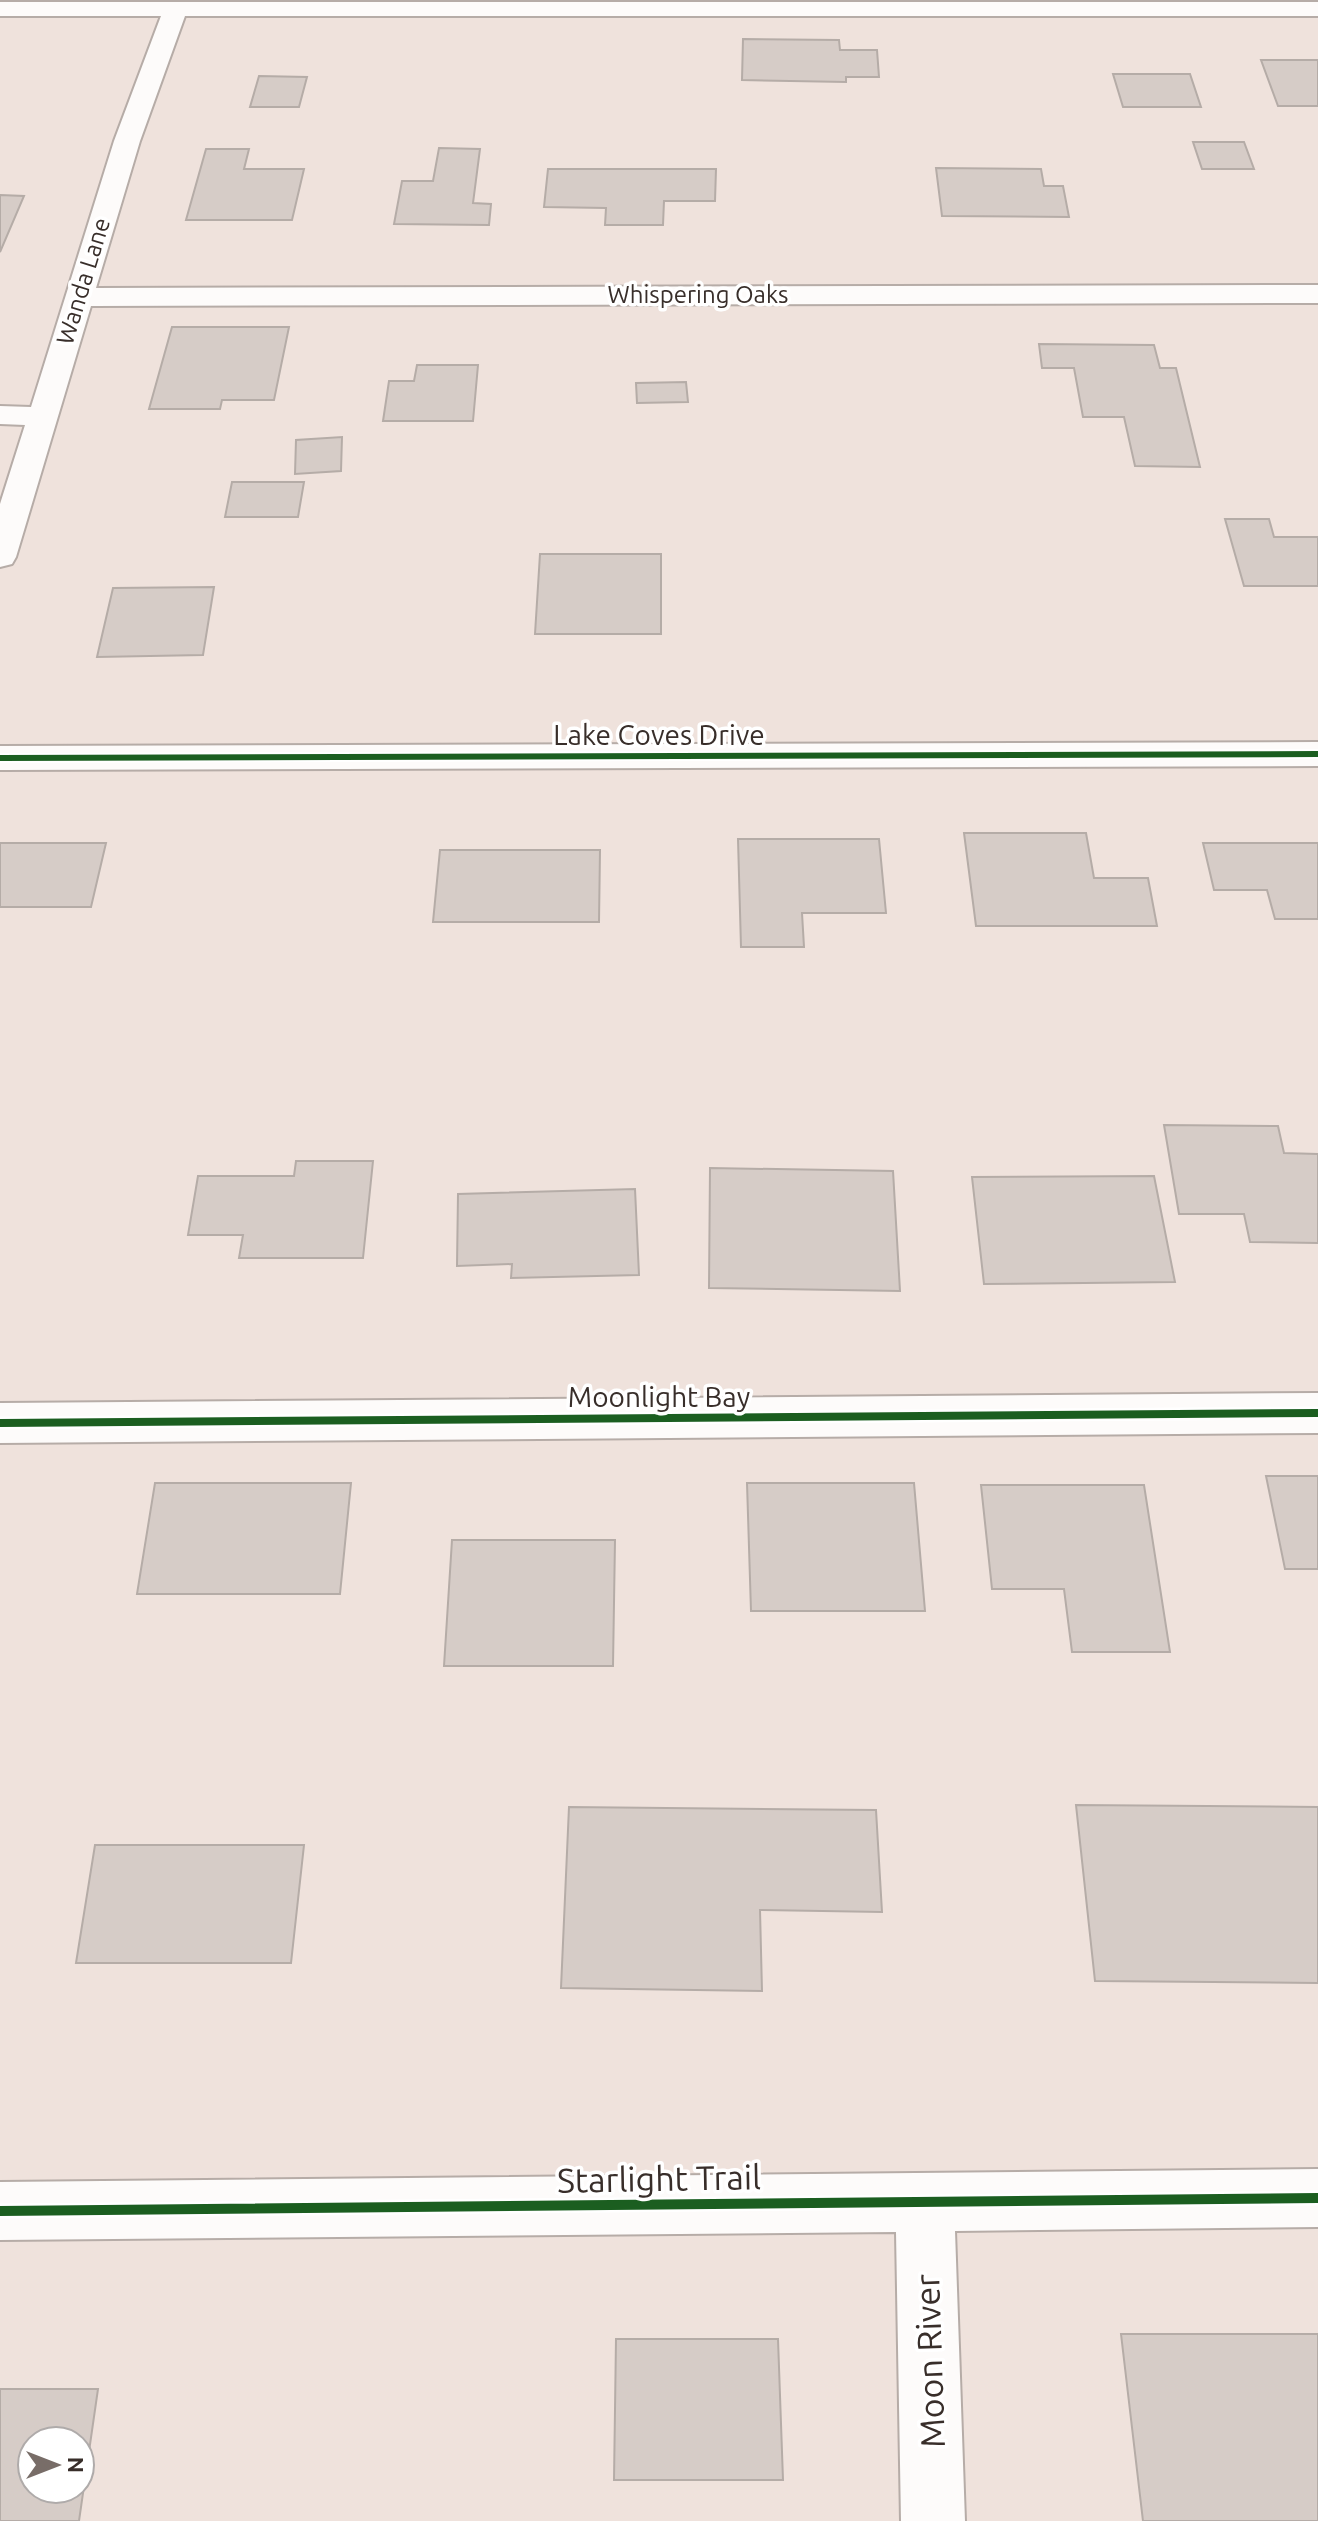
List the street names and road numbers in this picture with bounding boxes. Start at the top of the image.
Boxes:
street label: Wanda Lane [51,214,115,348]
street label: Whispering Oaks [608,281,788,308]
street label: Lake Coves Drive [553,719,765,750]
street label: Moonlight Bay [568,1381,750,1412]
street label: Starlight Trail [557,2157,761,2199]
street label: Moon River [907,2273,951,2449]

